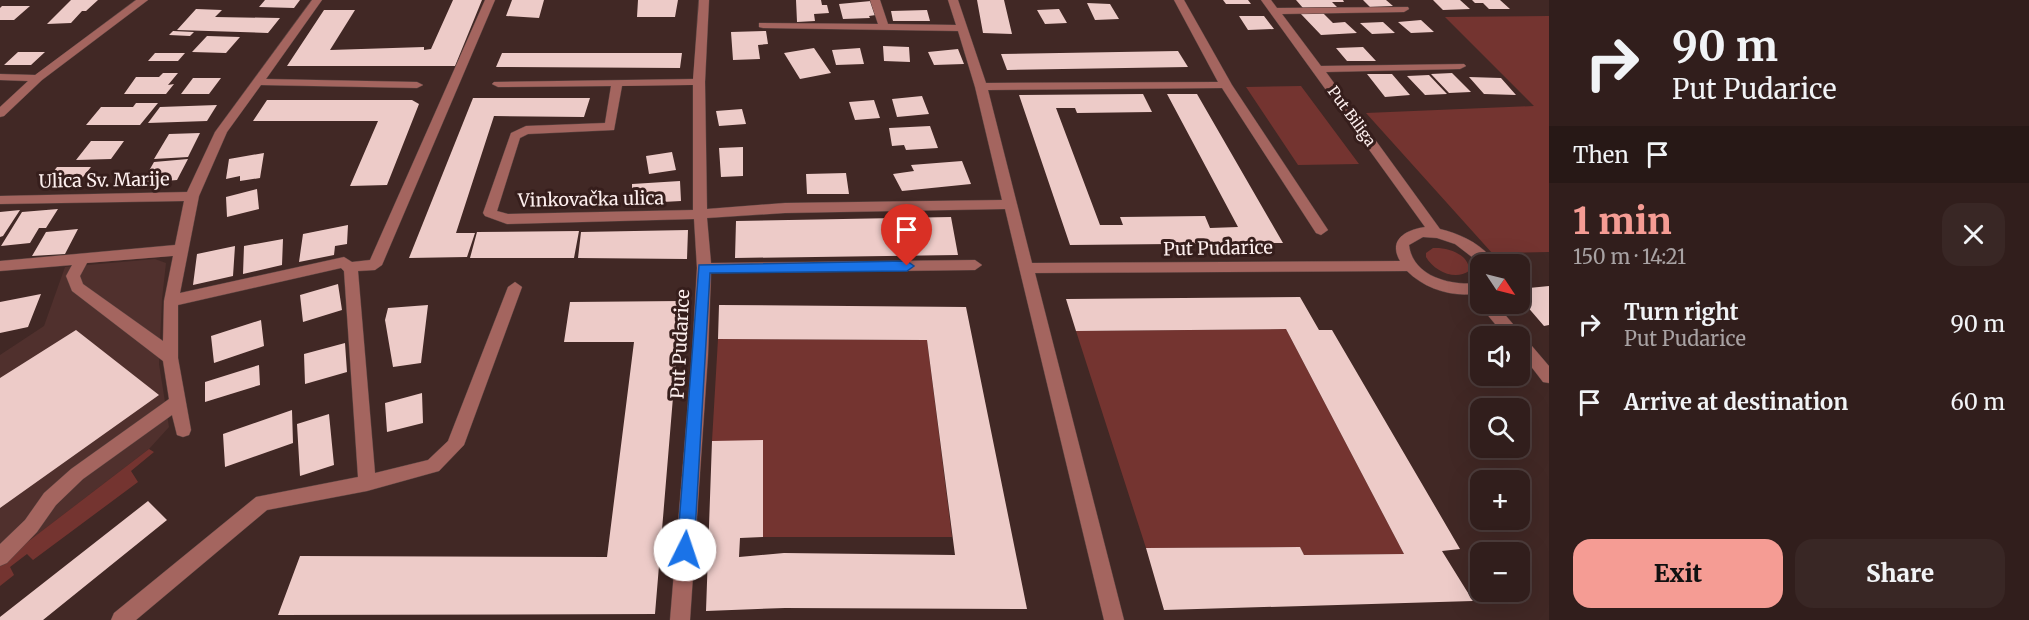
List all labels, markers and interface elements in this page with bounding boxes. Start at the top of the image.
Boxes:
text: 90 m [1672,20,1778,72]
icon: right [1573,24,1651,102]
text: Put Pudarice [1672,72,1837,106]
street label: Put Biliga [1324,82,1380,150]
icon: arrive [1641,138,1674,171]
text: Then [1573,141,1629,169]
street label: Ulica Sv. Marije [38,167,170,193]
street label: Vinkovačka ulica [517,186,665,212]
text: 1 min [1573,199,1672,244]
button: close [1942,203,2005,266]
pin [881,204,932,266]
icon: arrive [890,213,923,246]
street label: Put Pudarice [1163,236,1273,260]
text: 150 m · 14:21 [1573,244,1686,269]
north arrow [1470,254,1530,314]
map controls [1470,254,1530,602]
street label: Put Pudarice [666,289,694,399]
text: Turn right [1624,298,1738,326]
icon: right [1573,308,1606,341]
text: 90 m [1950,310,2005,338]
button: sound [1470,326,1530,386]
text: Put Pudarice [1624,326,1746,351]
icon: arrive [1573,386,1606,419]
text: Arrive at destination [1624,388,1848,416]
text: 60 m [1951,388,2005,416]
button: search [1470,398,1530,458]
button: + [1470,470,1530,530]
position arrow [653,518,717,582]
button: Exit [1573,539,1783,608]
button: Share [1795,539,2005,608]
button: − [1470,542,1530,602]

